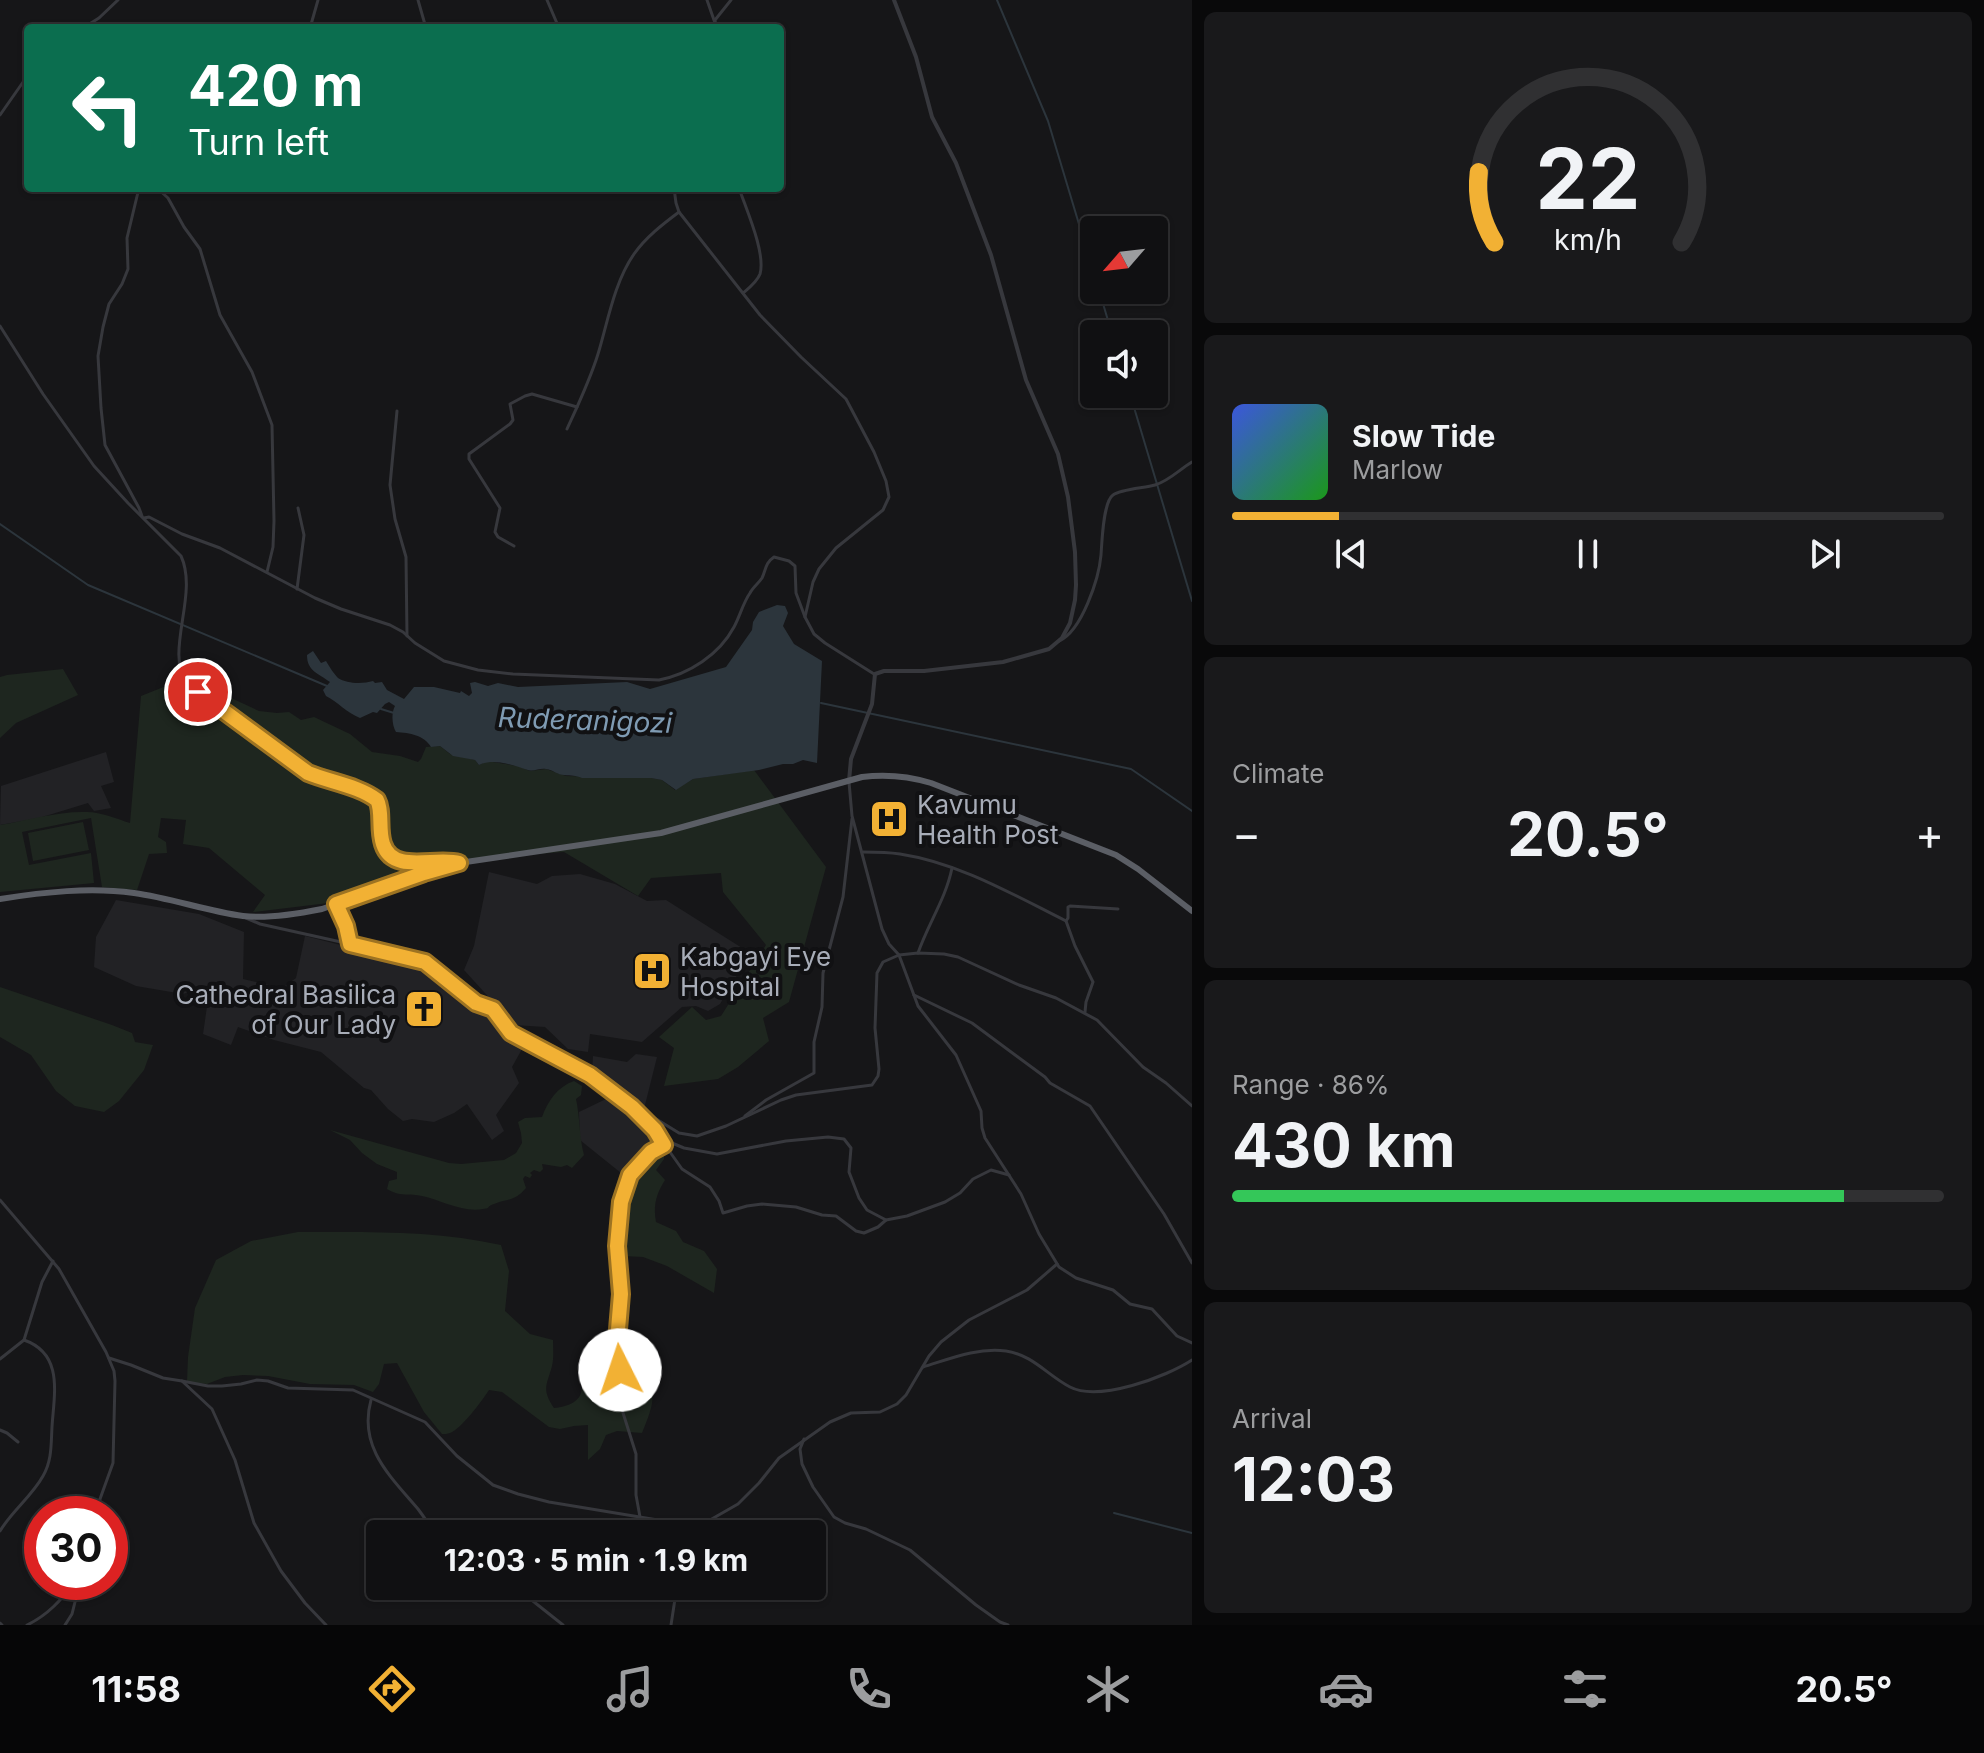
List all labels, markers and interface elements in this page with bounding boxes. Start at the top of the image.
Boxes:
text: 420 m [188,52,363,120]
icon: left [56,56,160,160]
text: Turn left [188,120,329,164]
text: 22 [1536,128,1640,229]
north arrow [1080,216,1168,304]
map controls [1080,216,1168,408]
text: km/h [1554,222,1622,257]
button: sound [1080,320,1168,408]
text: Slow Tide [1352,418,1495,454]
text: Marlow [1352,454,1443,485]
icon: previous [1329,532,1373,576]
icon: pause [1566,532,1610,576]
icon: next [1803,532,1847,576]
pin [164,658,232,726]
icon: arrive [176,670,220,714]
water label: Ruderanigozi [497,700,674,740]
text: Climate [1232,758,1324,789]
place label: Kavumu Health Post [917,789,1059,850]
hospital icon: Kavumu Health Post [868,798,910,840]
text: 20.5° [1507,798,1669,870]
text: − [1232,807,1261,861]
text: + [1915,807,1944,861]
place label: Kabgayi Eye Hospital [680,941,831,1002]
hospital icon: Kabgayi Eye Hospital [631,950,673,992]
place label: Cathedral Basilica of Our Lady [176,979,396,1040]
church icon: Cathedral Basilica of Our Lady [403,988,445,1030]
text: Range · 86% [1232,1069,1390,1100]
text: 430 km [1232,1109,1456,1181]
position arrow [578,1328,662,1412]
text: Arrival [1232,1403,1312,1434]
text: 12:03 [1232,1443,1395,1515]
speed limit sign: 30 [24,1496,128,1600]
text: 12:03 · 5 min · 1.9 km [444,1542,748,1578]
icon: directions [364,1661,420,1717]
icon: music [602,1661,658,1717]
icon: phone [841,1661,897,1717]
icon: climate [1080,1661,1136,1717]
icon: car [1318,1661,1374,1717]
icon: filters [1557,1661,1613,1717]
text: 11:58 [91,1667,181,1711]
text: 20.5° [1796,1667,1893,1711]

